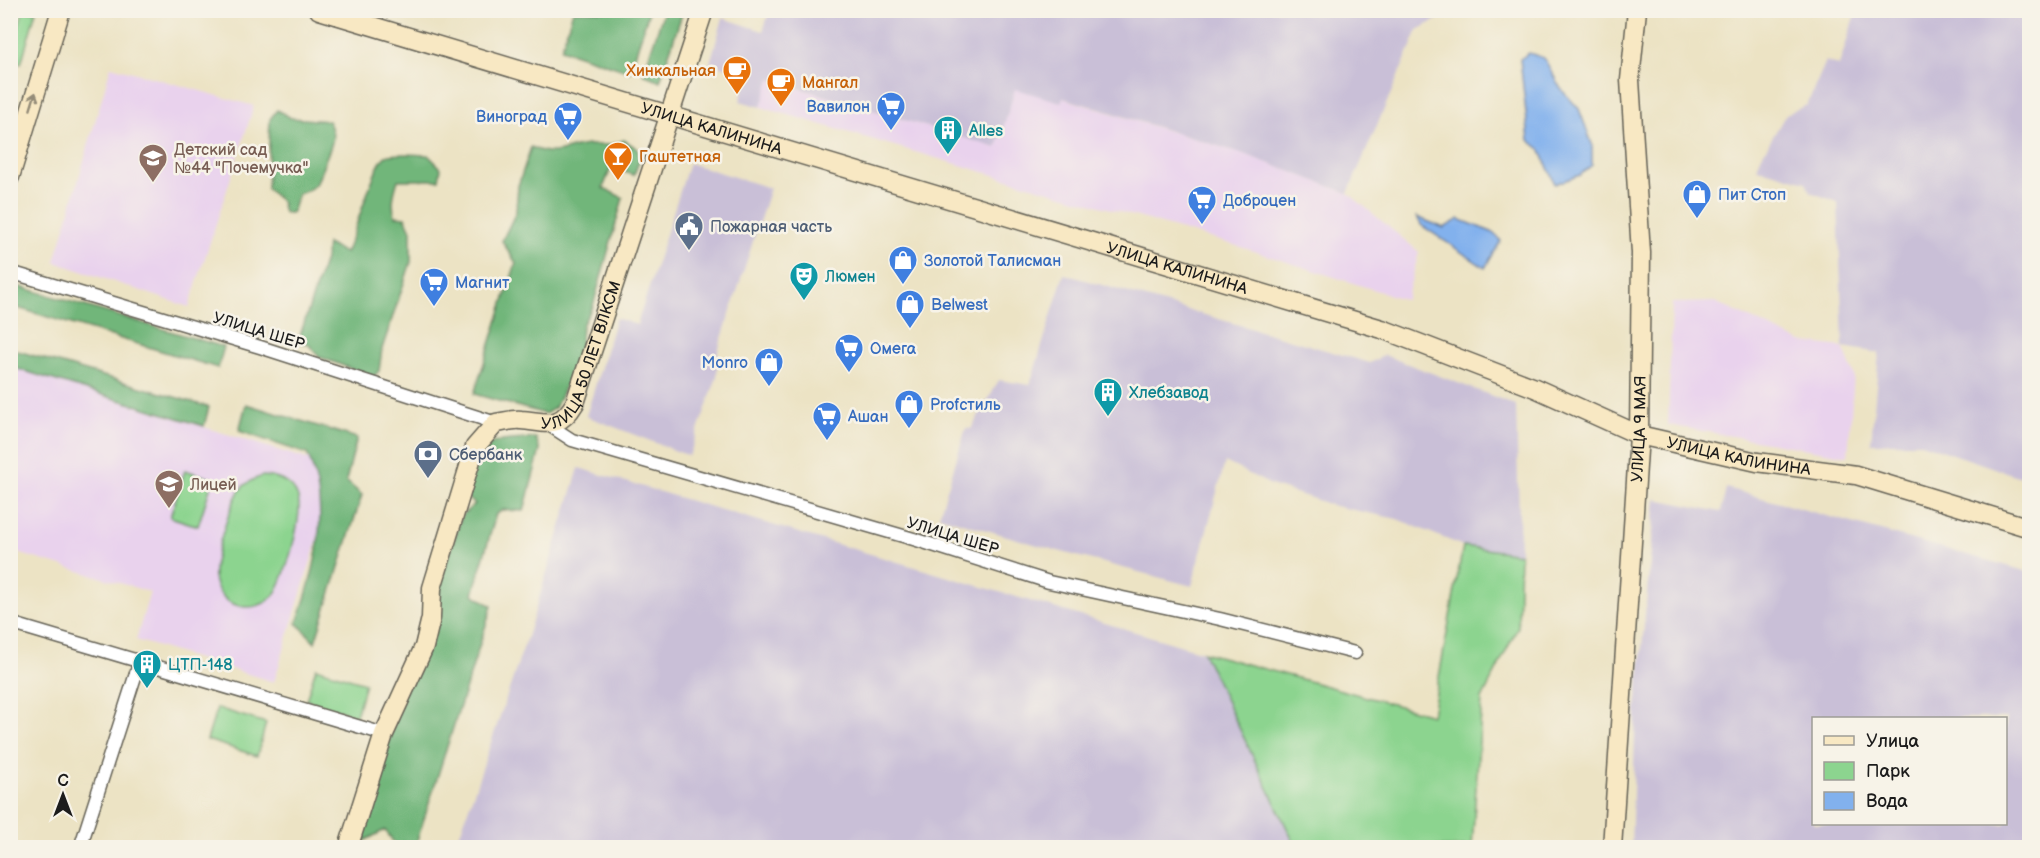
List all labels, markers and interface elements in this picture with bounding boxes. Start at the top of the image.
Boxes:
cafe icon: Хинкальная [721,54,753,96]
place label: Хинкальная [626,62,716,81]
cafe icon: Мангал [765,66,797,108]
place label: Мангал [802,74,858,93]
supermarket icon: Вавилон [875,90,907,132]
one-way arrow [28,91,39,110]
place label: Вавилон [807,98,870,117]
street label: УЛИЦА КАЛИНИНА [639,99,784,159]
supermarket icon: Виноград [552,100,584,142]
place label: Виноград [476,108,547,127]
building icon: Alles [932,114,964,156]
place label: Alles [969,122,1003,141]
bar icon: Гаштетная [602,140,634,182]
place label: Детский сад №44 "Почемучка" [174,141,308,178]
school or university icon: Детский сад №44 "Почемучка" [137,142,169,184]
place label: Гаштетная [639,148,721,167]
shop icon: Пит Стоп [1681,178,1713,220]
supermarket icon: Доброцен [1186,184,1218,226]
place label: Пит Стоп [1718,186,1786,205]
place label: Доброцен [1223,192,1296,211]
public building icon: Пожарная часть [673,210,705,252]
place label: Пожарная часть [710,218,832,237]
street label: УЛИЦА КАЛИНИНА [1104,239,1250,299]
shop icon: Золотой Талисман [887,244,919,286]
place label: Золотой Талисман [924,252,1061,271]
theatre icon: Люмен [788,260,820,302]
supermarket icon: Магнит [418,266,450,308]
place label: Люмен [824,268,876,287]
place label: Магнит [455,274,510,293]
street label: УЛИЦА 50 ЛЕТ ВЛКСМ [541,279,625,434]
shop icon: Belwest [894,288,926,330]
place label: Belwest [931,296,988,315]
street label: УЛИЦА ШЕР [210,308,307,354]
supermarket icon: Омега [833,332,865,374]
place label: Омега [870,340,917,359]
shop icon: Monro [753,346,785,388]
place label: Monro [702,354,748,373]
street label: УЛИЦА 9 МАЯ [1628,375,1651,483]
building icon: Хлебзавод [1092,376,1124,418]
place label: Хлебзавод [1129,384,1209,403]
shop icon: Profстиль [893,388,925,430]
place label: Profстиль [930,396,1001,415]
supermarket icon: Ашан [811,400,843,442]
place label: Ашан [847,408,889,427]
street label: УЛИЦА КАЛИНИНА [1665,434,1812,480]
bank icon: Сбербанк [412,438,444,480]
place label: Сбербанк [449,446,523,465]
school or university icon: Лицей [153,468,185,510]
place label: Лицей [189,476,237,495]
street label: УЛИЦА ШЕР [904,513,1001,559]
building icon: ЦТП-148 [131,648,163,690]
place label: ЦТП-148 [168,656,233,675]
legend [1812,717,2007,825]
text: Улица [1866,731,1920,752]
text: Парк [1866,761,1910,782]
north arrow [33,765,93,825]
text: С [57,772,69,791]
text: Вода [1866,791,1908,812]

